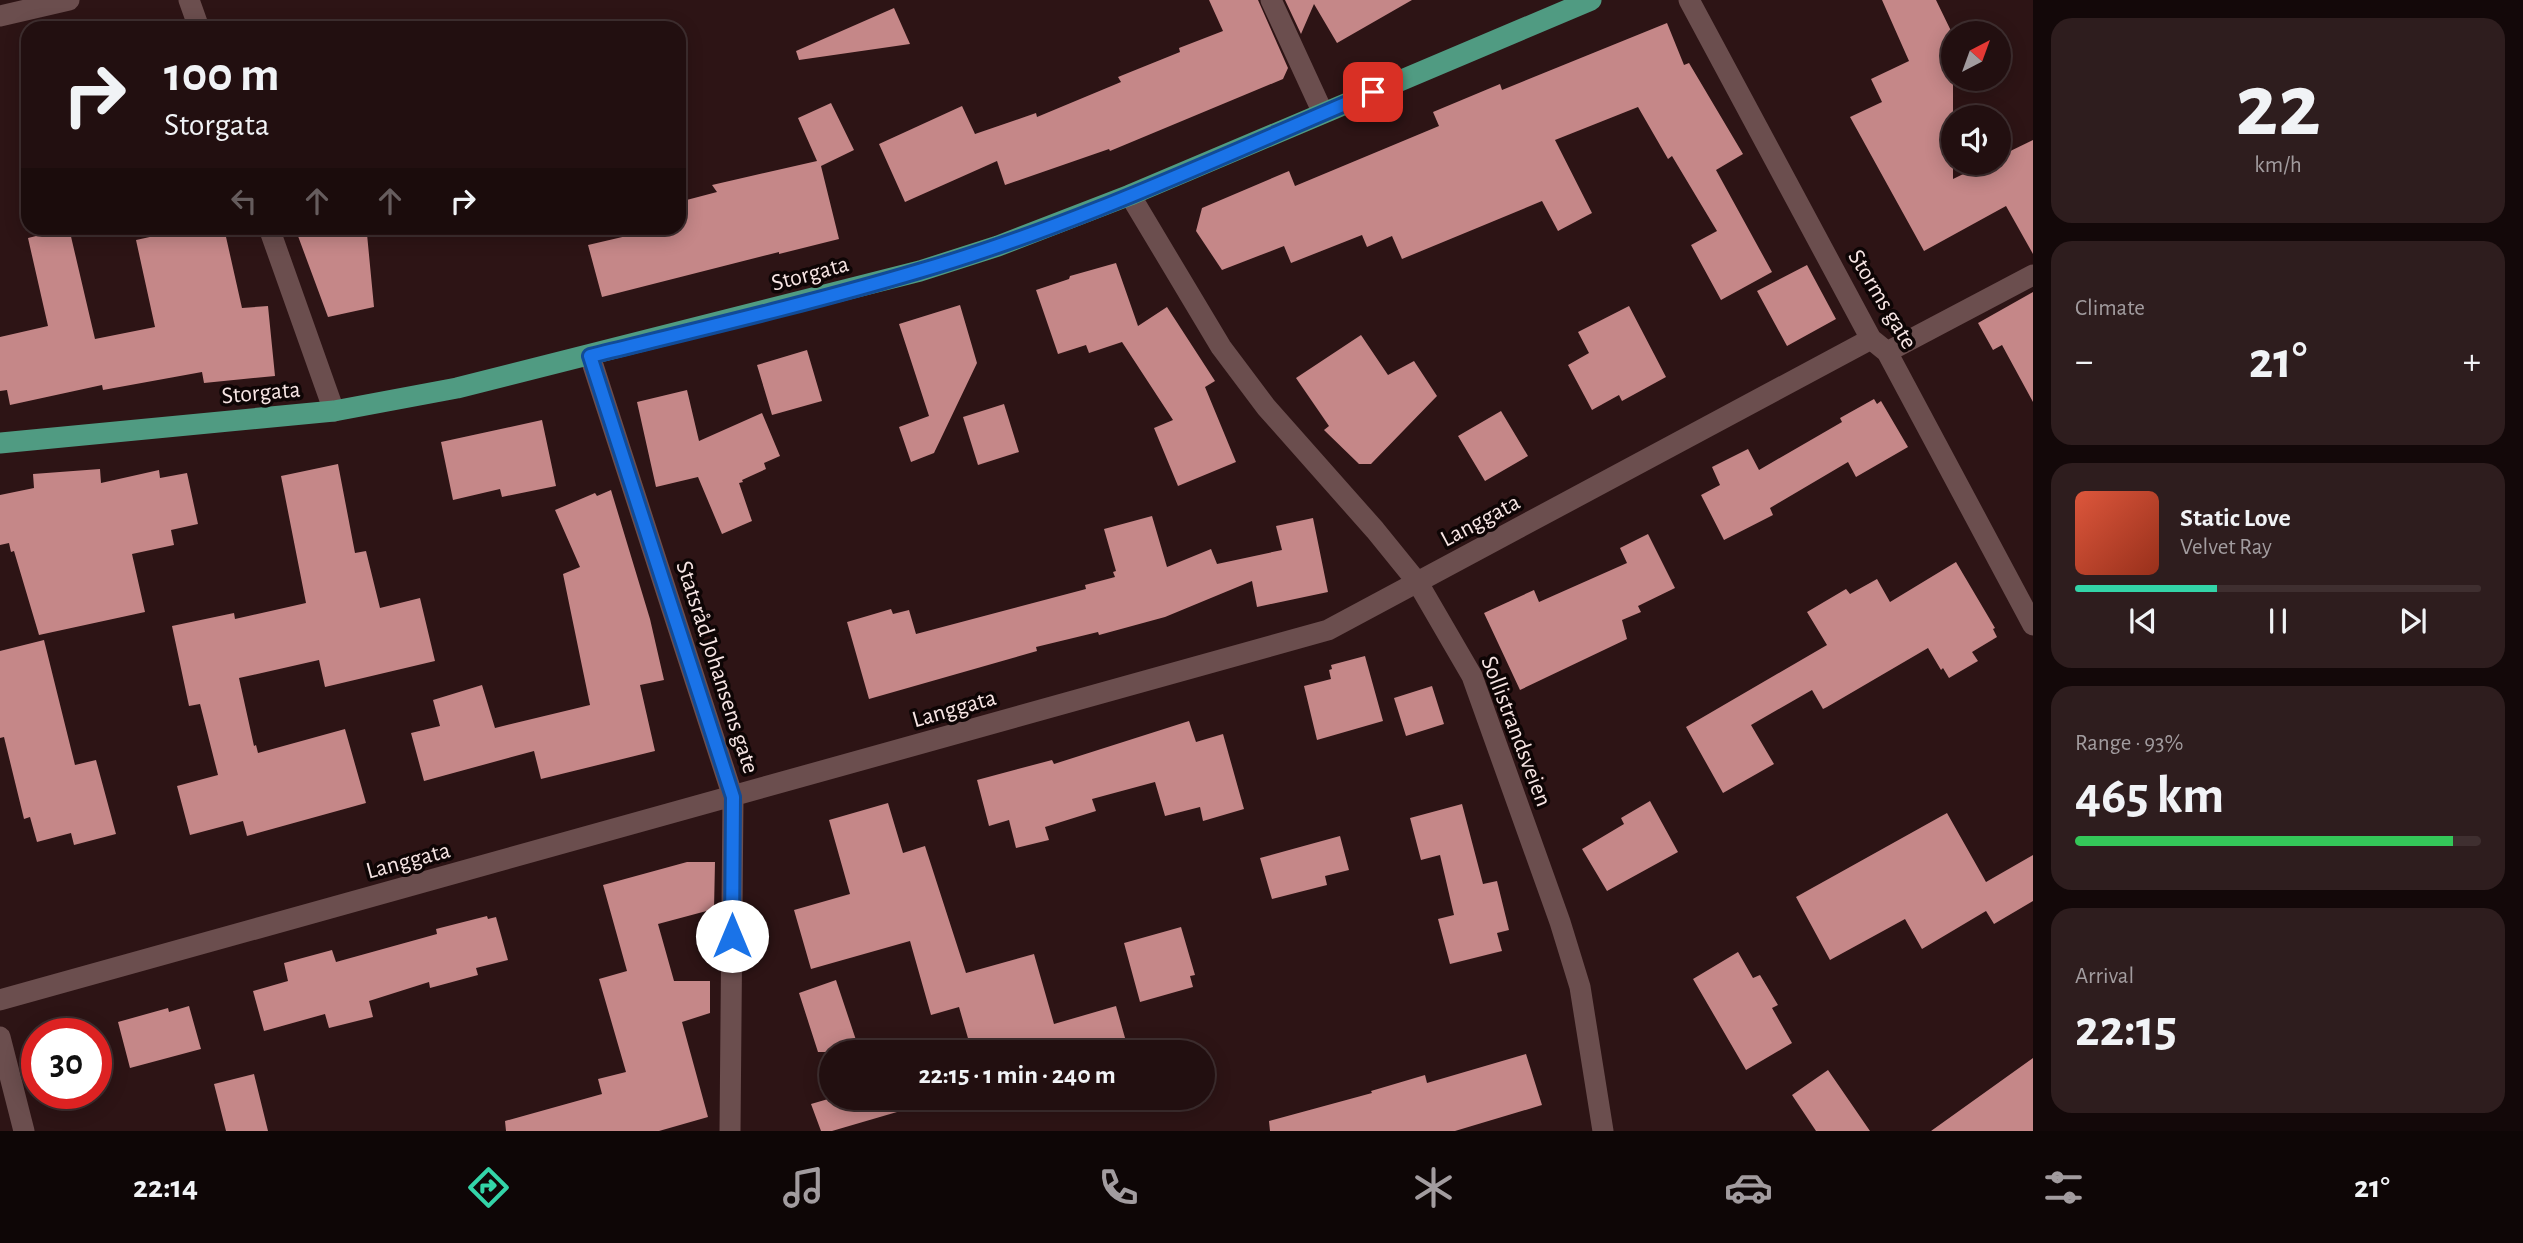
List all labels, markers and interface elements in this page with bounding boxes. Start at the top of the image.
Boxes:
north arrow [1941,21,2011,91]
map controls [1941,21,2011,175]
icon: right [49,49,140,140]
text: 100 m [164,51,280,100]
text: 22 [2235,61,2321,152]
pin [1343,62,1403,122]
icon: arrive [1354,73,1392,111]
button: sound [1941,105,2011,175]
text: Storgata [164,109,270,141]
text: km/h [2254,154,2302,177]
icon: left [225,182,263,220]
icon: ahead [298,182,336,220]
icon: ahead [371,182,409,220]
icon: right [444,182,482,220]
street label: Storms gate [1843,246,1921,353]
street label: Storgata [769,252,852,296]
text: Climate [2075,297,2145,320]
text: 21° [2249,335,2307,387]
text: − [2075,343,2093,381]
text: + [2463,343,2481,381]
street label: Storgata [221,378,302,408]
street label: Langgata [1437,490,1524,552]
text: Static Love [2180,505,2291,531]
text: Velvet Ray [2180,536,2272,559]
street label: Statsråd Johansens gate [671,558,763,777]
icon: previous [2124,602,2162,640]
icon: pause [2259,602,2297,640]
icon: next [2394,602,2432,640]
street label: Sollistrandsveien [1476,653,1556,810]
street label: Langgata [910,686,999,732]
text: Range · 93% [2075,732,2183,755]
text: 465 km [2075,770,2224,822]
street label: Langgata [364,838,453,884]
position arrow [695,899,769,973]
text: Arrival [2075,965,2134,988]
text: 22:15 [2075,1003,2177,1055]
speed limit sign: 30 [21,1018,112,1109]
text: 22:15 · 1 min · 240 m [918,1062,1116,1088]
icon: directions [464,1163,513,1212]
icon: music [779,1163,828,1212]
icon: phone [1094,1163,1143,1212]
icon: climate [1409,1163,1458,1212]
icon: car [1724,1163,1773,1212]
icon: filters [2039,1163,2088,1212]
text: 22:14 [133,1171,198,1203]
text: 21° [2354,1171,2390,1203]

